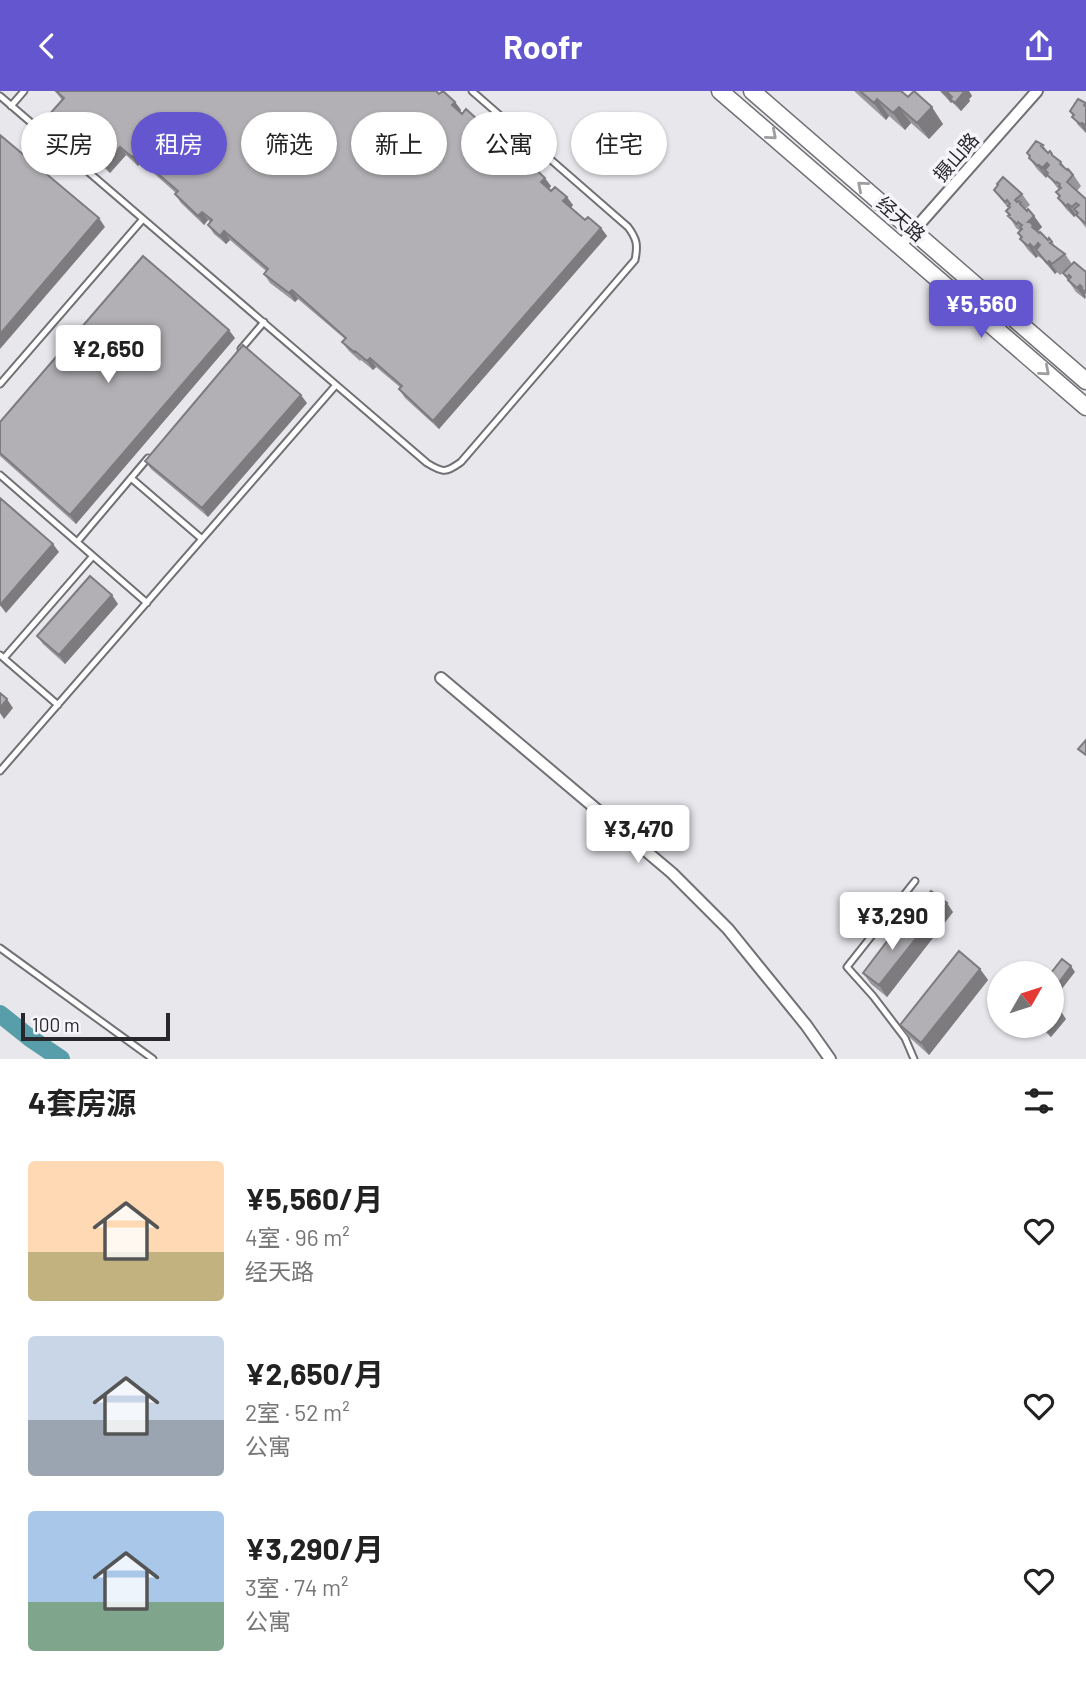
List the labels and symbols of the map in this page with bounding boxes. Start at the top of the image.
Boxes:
one-way arrow [764,127,777,139]
street label: 摄山路 [928,128,983,186]
one-way arrow [857,182,870,194]
street label: 经天路 [872,191,930,246]
pin: ¥5,560 [924,281,1038,340]
pin: ¥2,650 [51,325,165,385]
one-way arrow [1036,363,1049,375]
pin: ¥3,470 [581,805,695,865]
pin: ¥3,290 [835,893,949,952]
north arrow [987,961,1064,1038]
scale bar [21,1010,170,1042]

